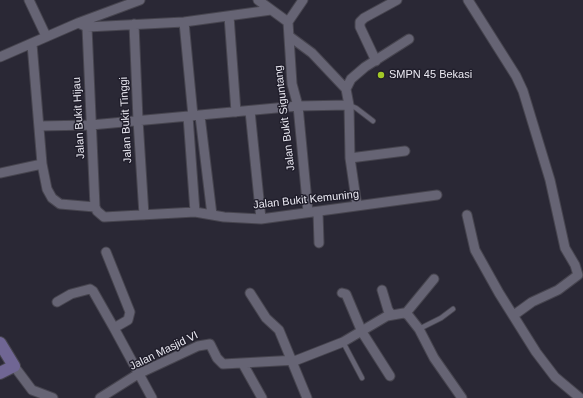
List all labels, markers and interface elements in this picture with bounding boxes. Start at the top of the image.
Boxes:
street label: Jalan Bukit Siguntang [272,64,298,172]
place label: SMPN 45 Bekasi [389,68,472,82]
marker: SMPN 45 Bekasi [376,70,386,80]
street label: Jalan Bukit Hijau [70,77,88,159]
street label: Jalan Bukit Tinggi [117,77,135,163]
street label: Jalan Bukit Kemuning [252,188,360,212]
street label: Jalan Masjid VI [128,329,200,373]

